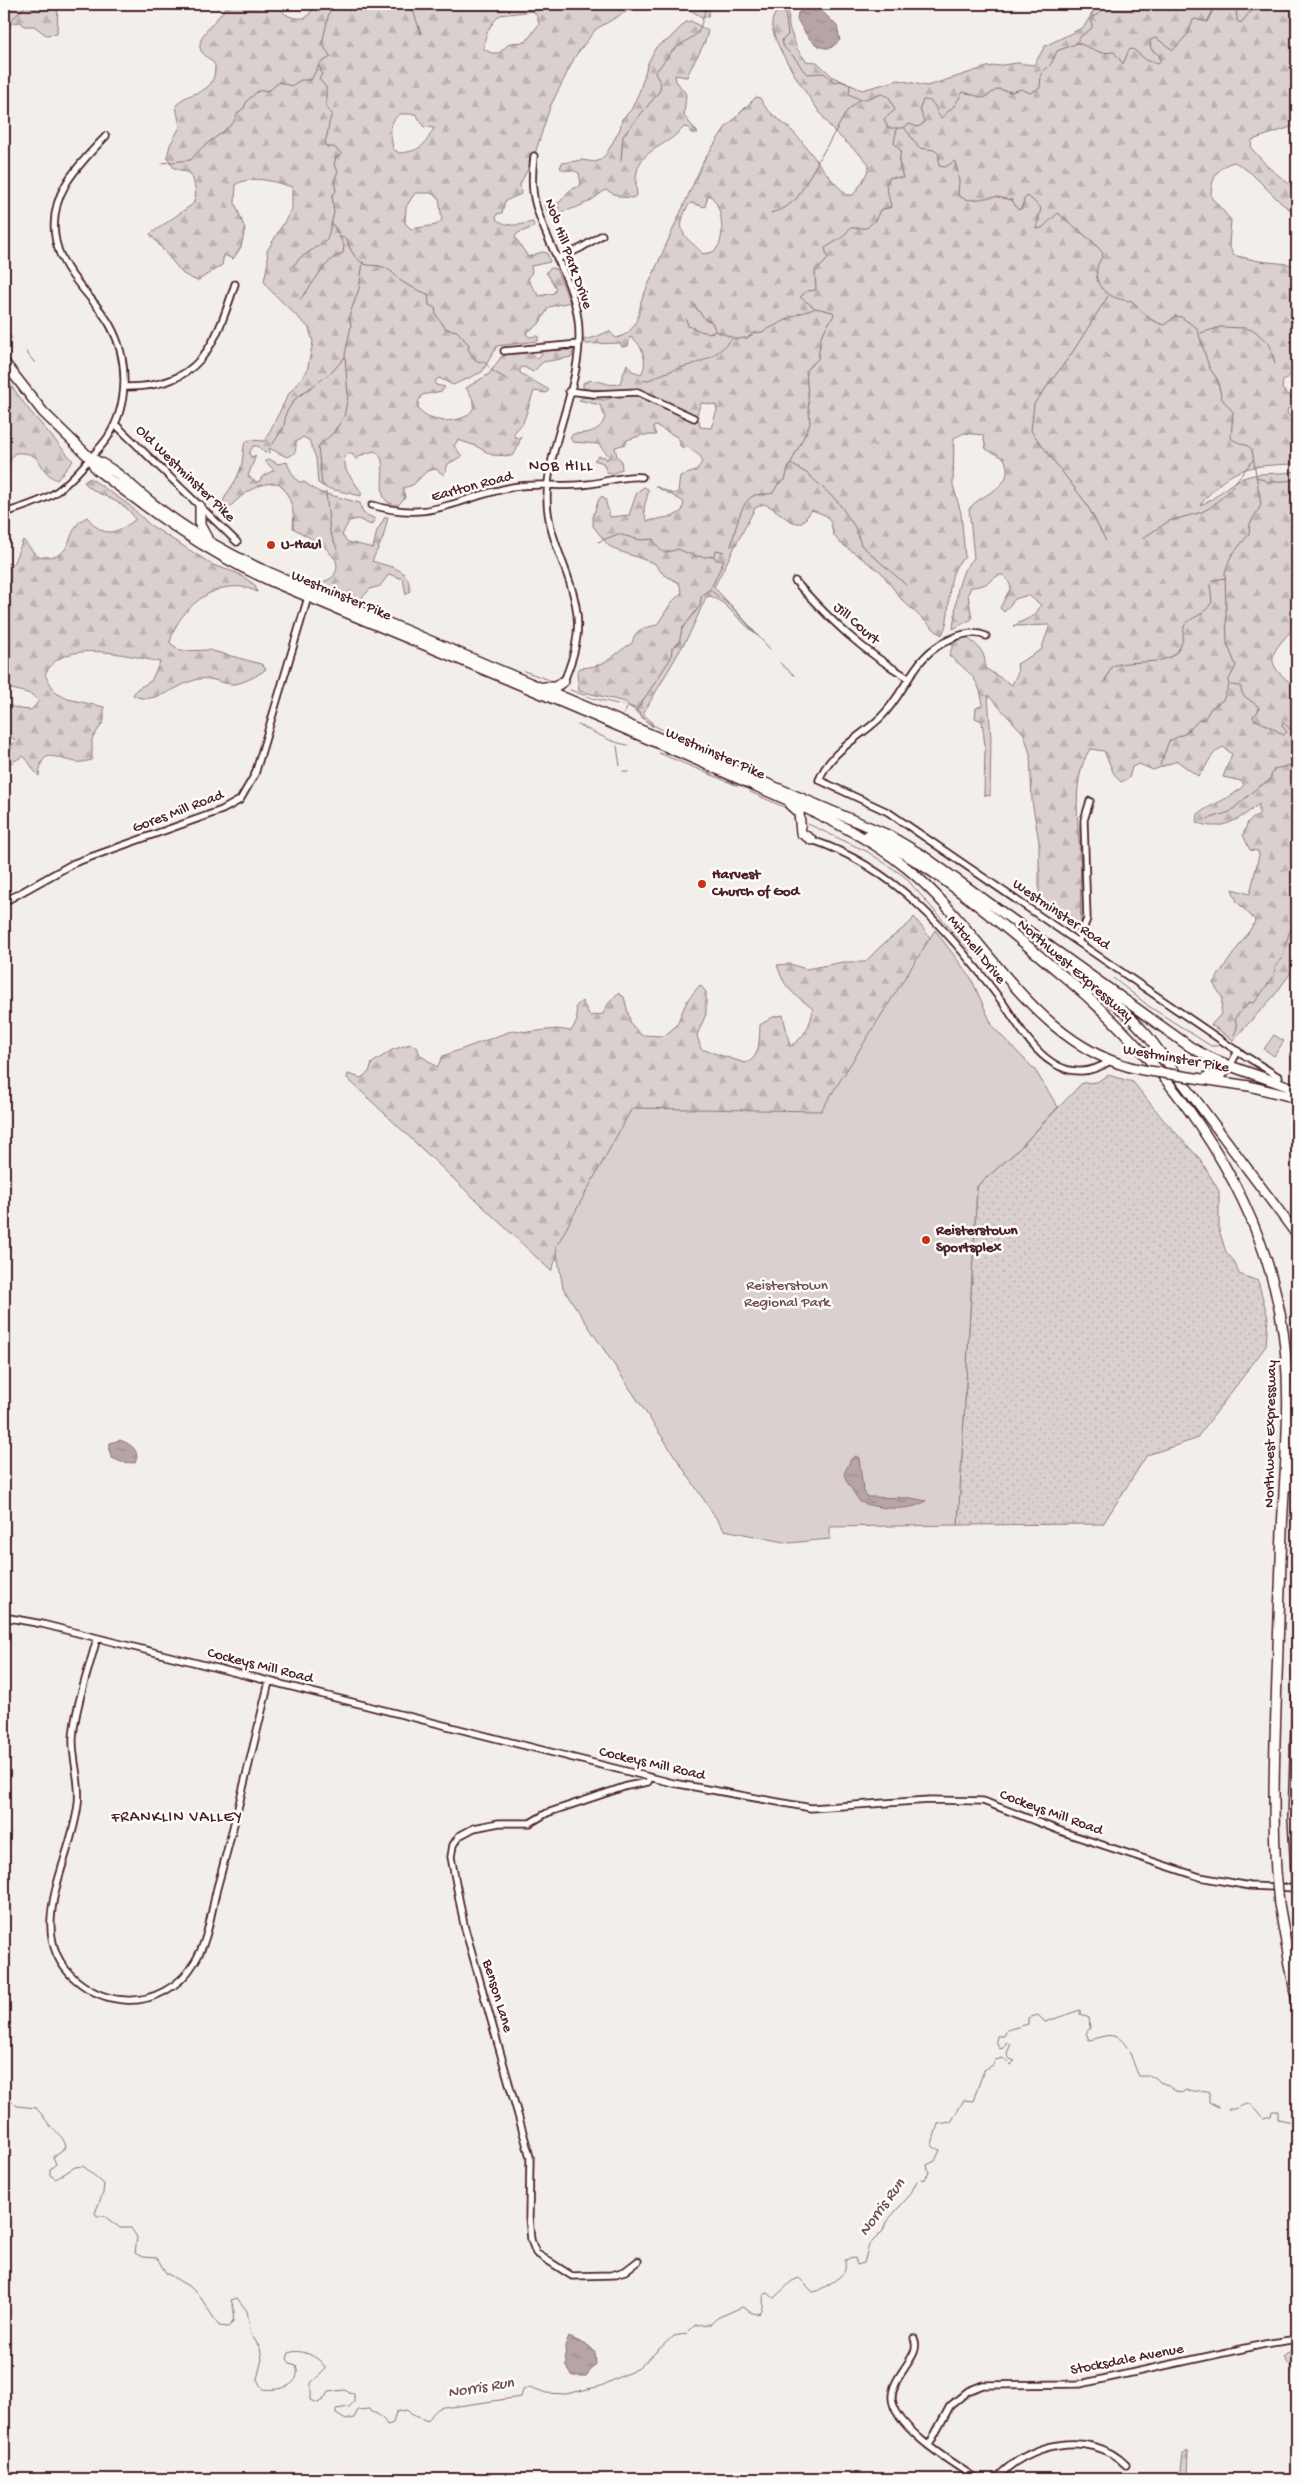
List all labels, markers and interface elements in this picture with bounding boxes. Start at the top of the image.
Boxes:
street label: Nob Hill Park Drive [540,196,596,312]
street label: Old Westminster Pike [131,422,239,527]
district label: NOB HILL [529,458,594,477]
street label: Earlton Road [429,467,516,507]
place label: U-Haul [281,536,322,554]
marker: U-Haul [265,539,277,551]
street label: Westminster Pike [288,567,394,625]
street label: Jill Court [829,599,884,650]
street label: Westminster Pike [662,724,768,784]
street label: Gores Mill Road [130,786,227,838]
place label: Harvest Church of God [711,866,801,901]
street label: Westminster Road [1009,876,1114,955]
marker: Harvest Church of God [696,878,708,890]
street label: Mitchell Drive [943,912,1009,988]
street label: Northwest Expressway [1013,916,1137,1027]
street label: Westminster Pike [1122,1041,1231,1077]
place label: Reisterstown Sportsplex [935,1222,1019,1257]
marker: Reisterstown Sportsplex [920,1234,932,1246]
park label: Reisterstown Regional Park [744,1277,831,1312]
street label: Northwest Expressway [1261,1359,1281,1508]
street label: Cockeys Mill Road [205,1644,316,1688]
street label: Cockeys Mill Road [597,1743,708,1785]
street label: Cockeys Mill Road [997,1786,1106,1840]
district label: FRANKLIN VALLEY [110,1809,243,1828]
street label: Benson Lane [477,1956,517,2035]
water label: Norris Run [856,2175,911,2241]
street label: Stocksdale Avenue [1069,2340,1185,2380]
water label: Norris Run [447,2374,516,2404]

